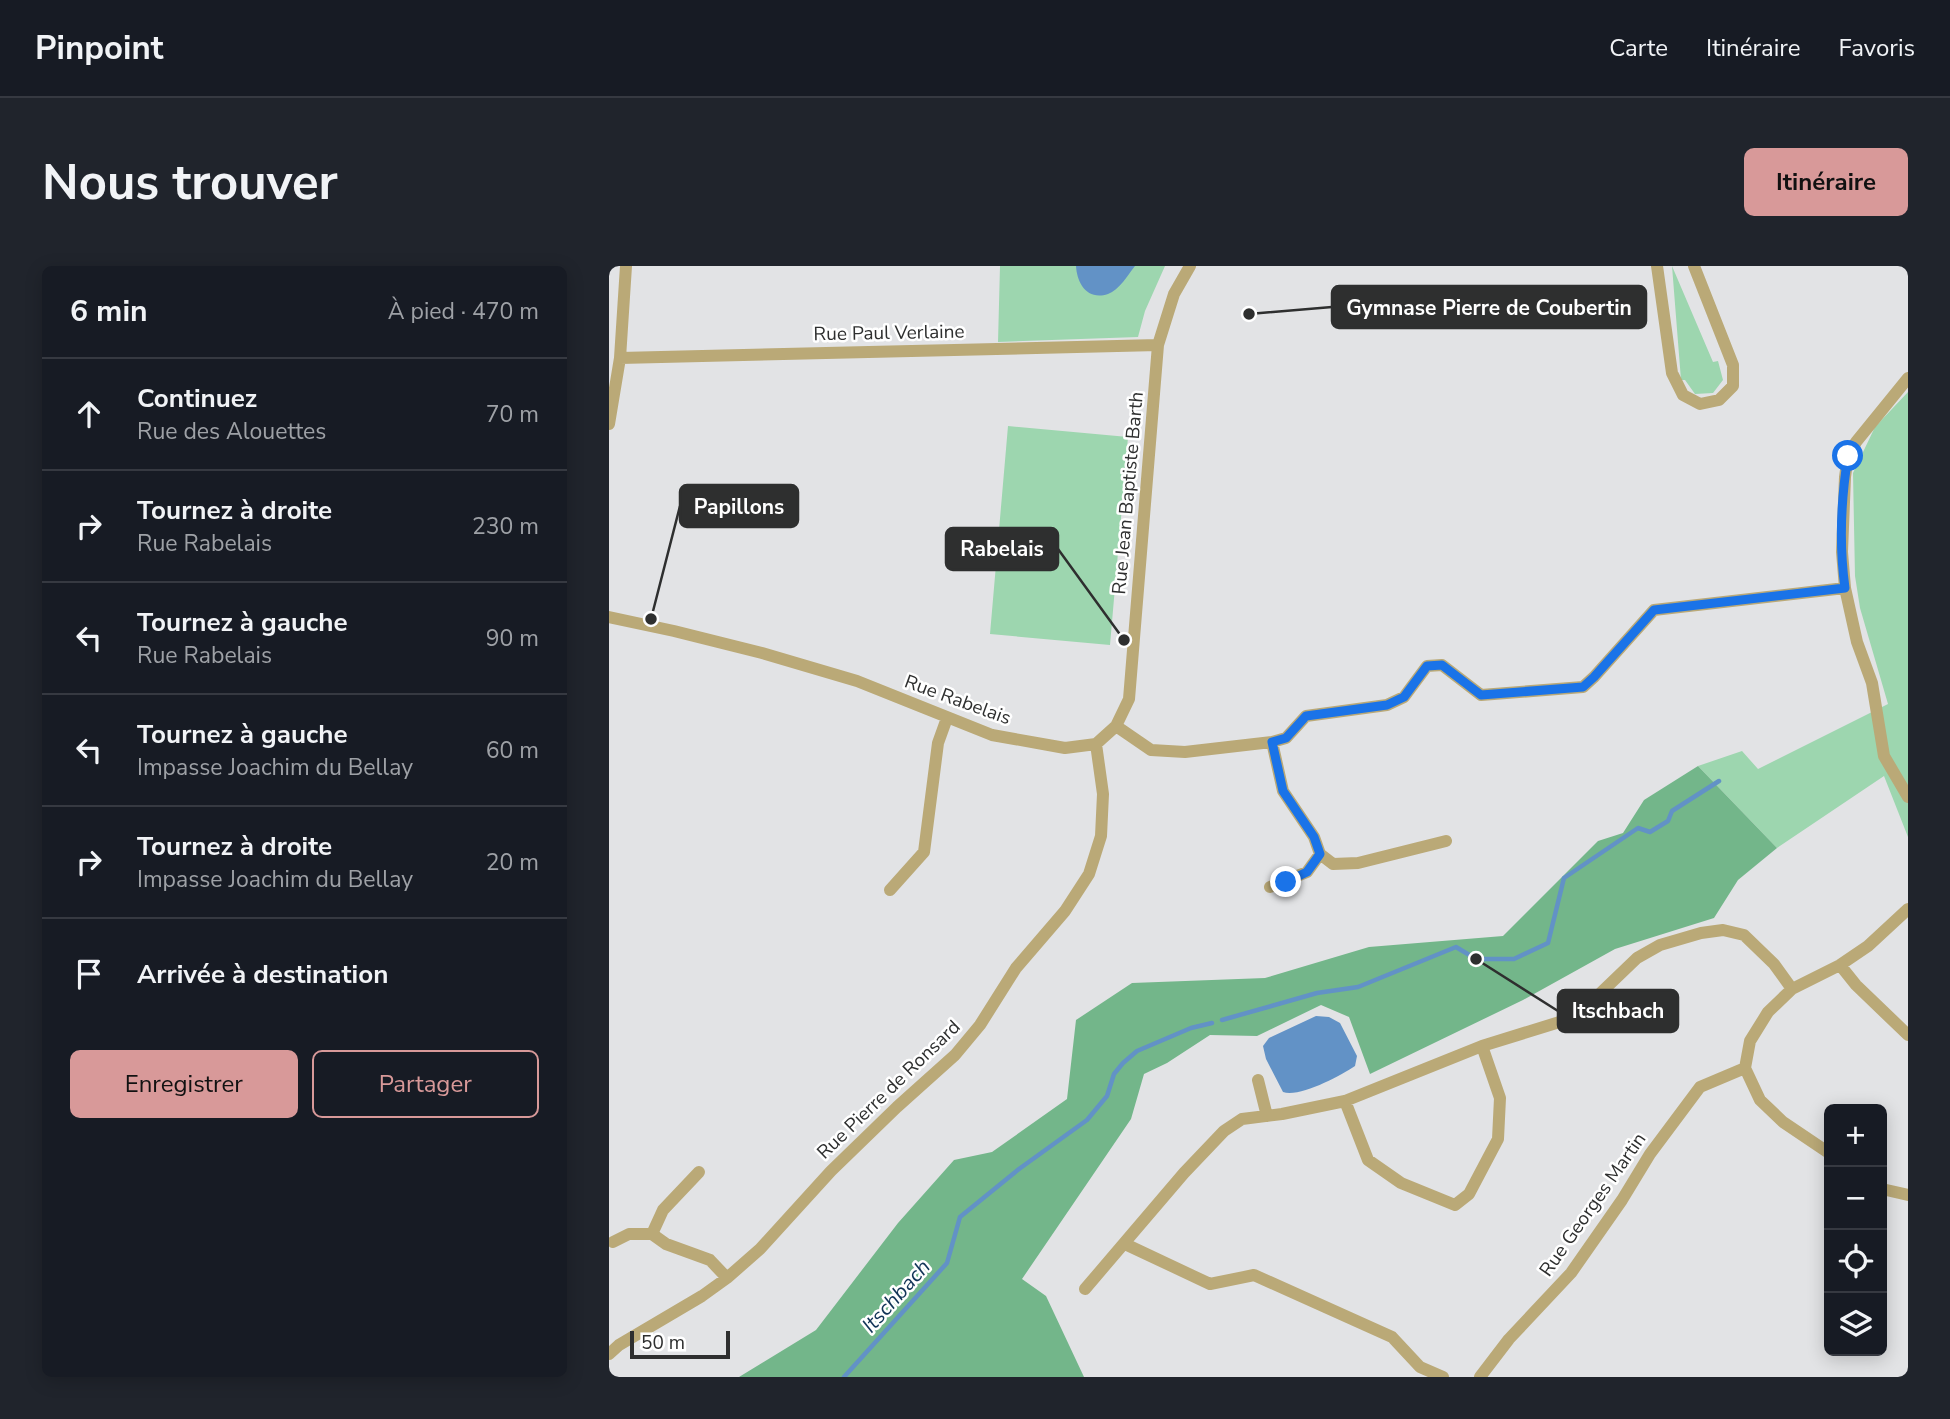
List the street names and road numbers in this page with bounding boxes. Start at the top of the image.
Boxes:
street label: Rue Paul Verlaine [813,319,965,347]
street label: Rue Jean Baptiste Barth [1106,391,1150,596]
street label: Rue Rabelais [901,669,1015,731]
street label: Rue Pierre de Ronsard [811,1014,966,1165]
street label: Rue Georges Martin [1533,1127,1652,1282]

